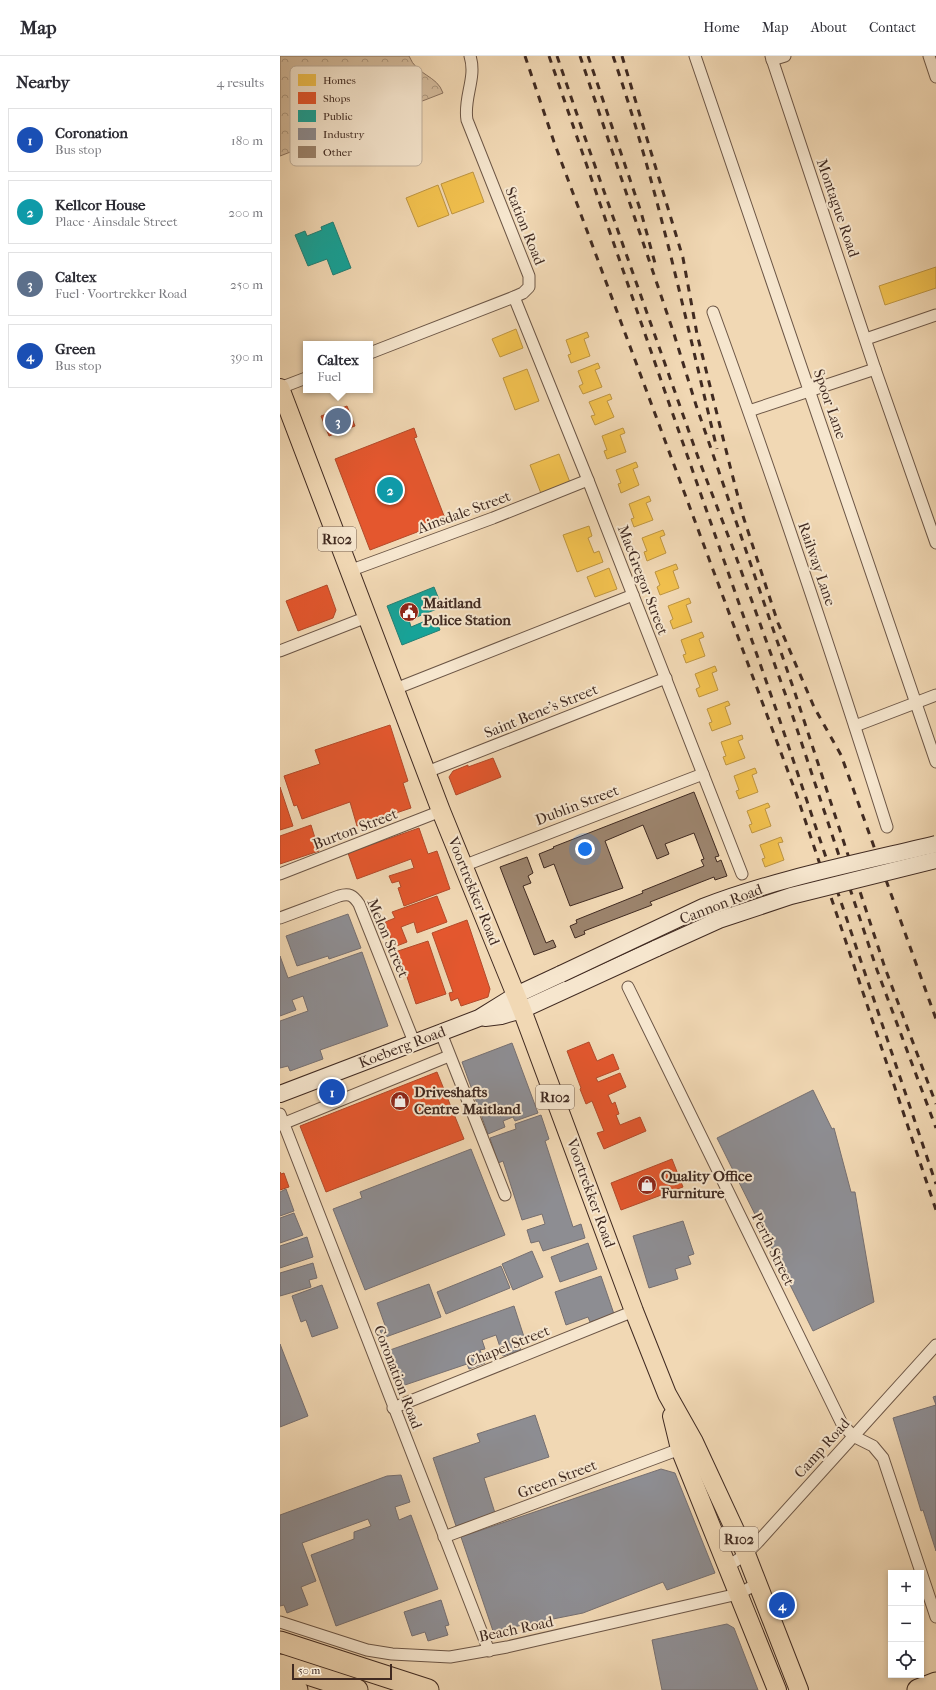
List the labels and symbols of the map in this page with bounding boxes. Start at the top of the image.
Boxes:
legend [290,66,422,166]
text: Homes [323,74,356,87]
text: Shops [323,92,350,105]
text: Public [323,110,353,123]
text: Industry [323,128,365,141]
text: Other [323,146,352,159]
street label: Montague Road [813,157,863,260]
street label: Station Road [501,184,549,268]
street label: Spoor Lane [810,367,851,442]
pin: 3 [325,406,351,436]
pin: 2 [377,475,403,505]
street label: Ainsdale Street [414,487,514,538]
street label: Railway Lane [794,520,840,609]
street label: MacGregor Street [614,523,672,638]
road number: R102 [318,527,356,551]
place label: Maitland Police Station [422,594,511,629]
public building icon: Maitland Police Station [398,601,420,623]
street label: Saint Bene's Street [482,680,601,742]
street label: Dublin Street [533,781,622,829]
street label: Burton Street [310,804,400,853]
street label: Voortrekker Road [444,833,504,948]
your location [575,839,595,859]
street label: Cannon Road [677,880,766,928]
street label: Melon Street [363,896,413,981]
street label: Koeberg Road [356,1022,449,1072]
pin: 1 [319,1077,345,1107]
place label: Driveshafts Centre Maitland [414,1083,521,1118]
road number: R102 [536,1085,574,1109]
shop icon: Driveshafts Centre Maitland [389,1090,411,1112]
street label: Voortrekker Road [563,1135,619,1251]
place label: Quality Office Furniture [660,1167,753,1202]
shop icon: Quality Office Furniture [636,1174,658,1196]
street label: Perth Street [748,1209,799,1289]
street label: Chapel Street [464,1321,553,1371]
street label: Coronation Road [370,1323,426,1432]
street label: Camp Road [790,1414,854,1482]
street label: Green Street [515,1455,600,1502]
road number: R102 [720,1527,758,1551]
pin: 4 [769,1590,795,1620]
street label: Beach Road [477,1612,556,1646]
scale bar [292,1662,392,1681]

